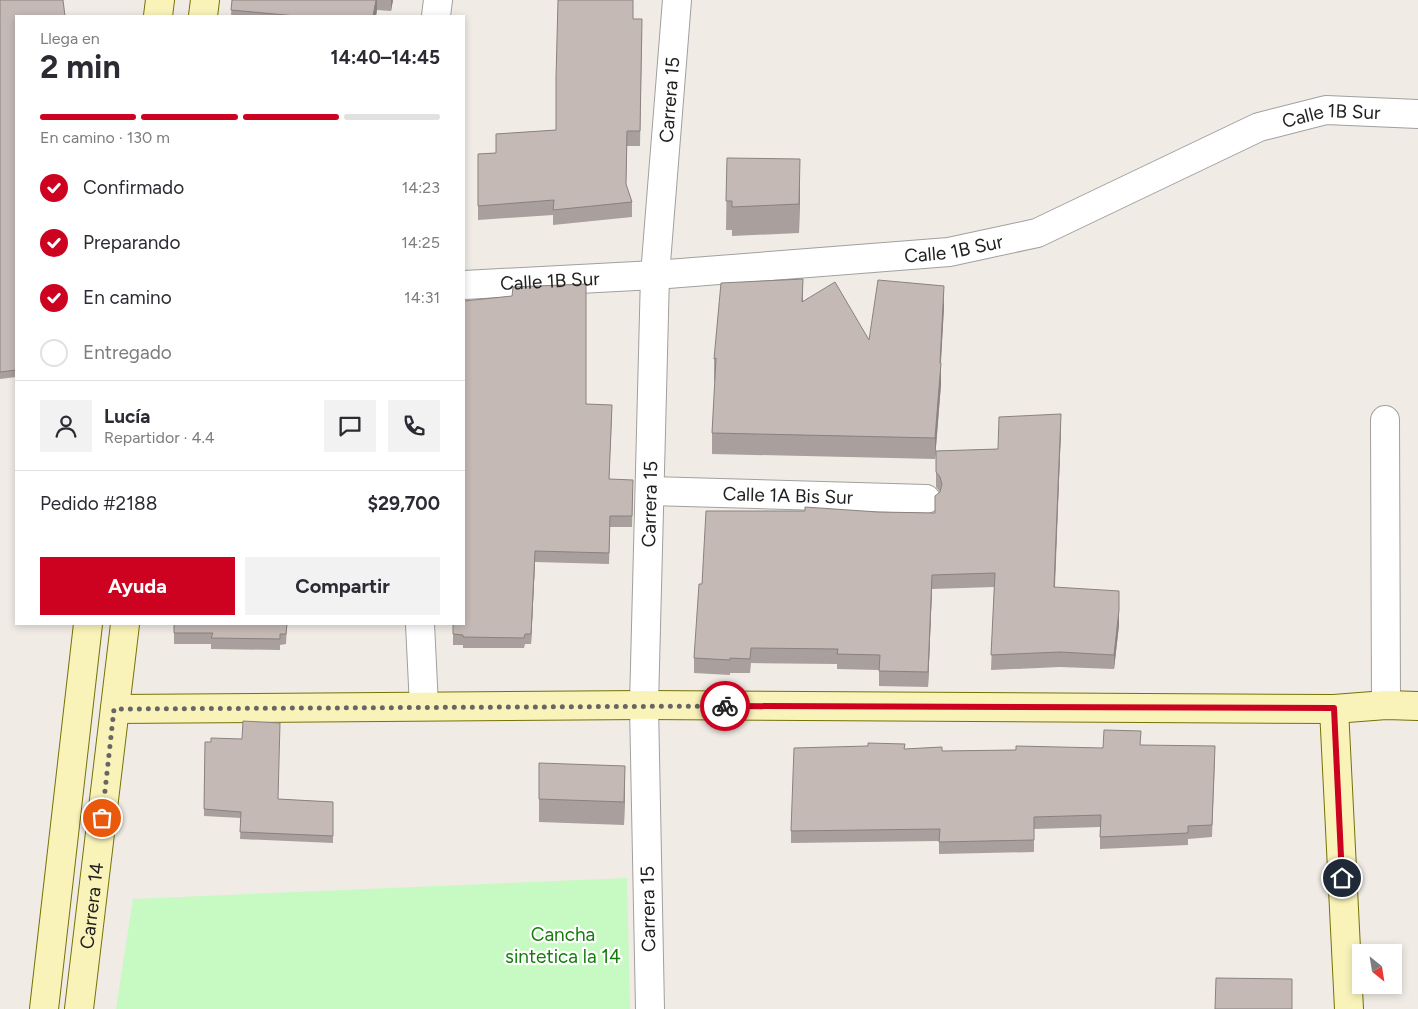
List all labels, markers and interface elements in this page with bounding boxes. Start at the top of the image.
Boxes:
text: Llega en [40,29,100,48]
text: 14:40–14:45 [331,46,440,69]
text: 2 min [40,48,121,86]
street label: Carrera 15 [654,56,684,144]
street label: Calle 1B Sur [1279,98,1382,132]
text: En camino · 130 m [40,128,170,147]
icon: check [40,174,68,202]
text: Confirmado [83,176,184,199]
text: 14:23 [402,178,440,197]
icon: check [40,229,68,257]
street label: Calle 1B Sur [903,229,1005,267]
text: Preparando [83,231,181,254]
text: 14:25 [401,233,440,252]
street label: Calle 1B Sur [499,266,601,295]
icon: check [40,284,68,312]
text: En camino [83,286,172,309]
text: 14:31 [404,288,440,307]
text: Entregado [83,341,172,364]
button: person [40,400,92,452]
button: chat [324,400,376,452]
button: phone [388,400,440,452]
text: Lucía [104,405,150,428]
text: Repartidor · 4.4 [104,428,215,447]
street label: Carrera 15 [637,461,662,548]
street label: Calle 1A Bis Sur [722,482,854,508]
text: Pedido #2188 [40,492,157,515]
text: $29,700 [367,492,440,515]
button: Ayuda [40,557,235,615]
button: Compartir [245,557,440,615]
courier [700,681,750,731]
icon: bike [711,692,739,720]
pin [81,797,123,839]
icon: bag [88,804,116,832]
pin [1321,857,1363,899]
street label: Carrera 14 [75,861,108,950]
icon: home [1328,864,1356,892]
street label: Carrera 15 [636,866,660,952]
park label: Cancha sintetica la 14 [505,923,621,968]
north arrow [1352,944,1402,994]
map controls [1352,944,1402,994]

